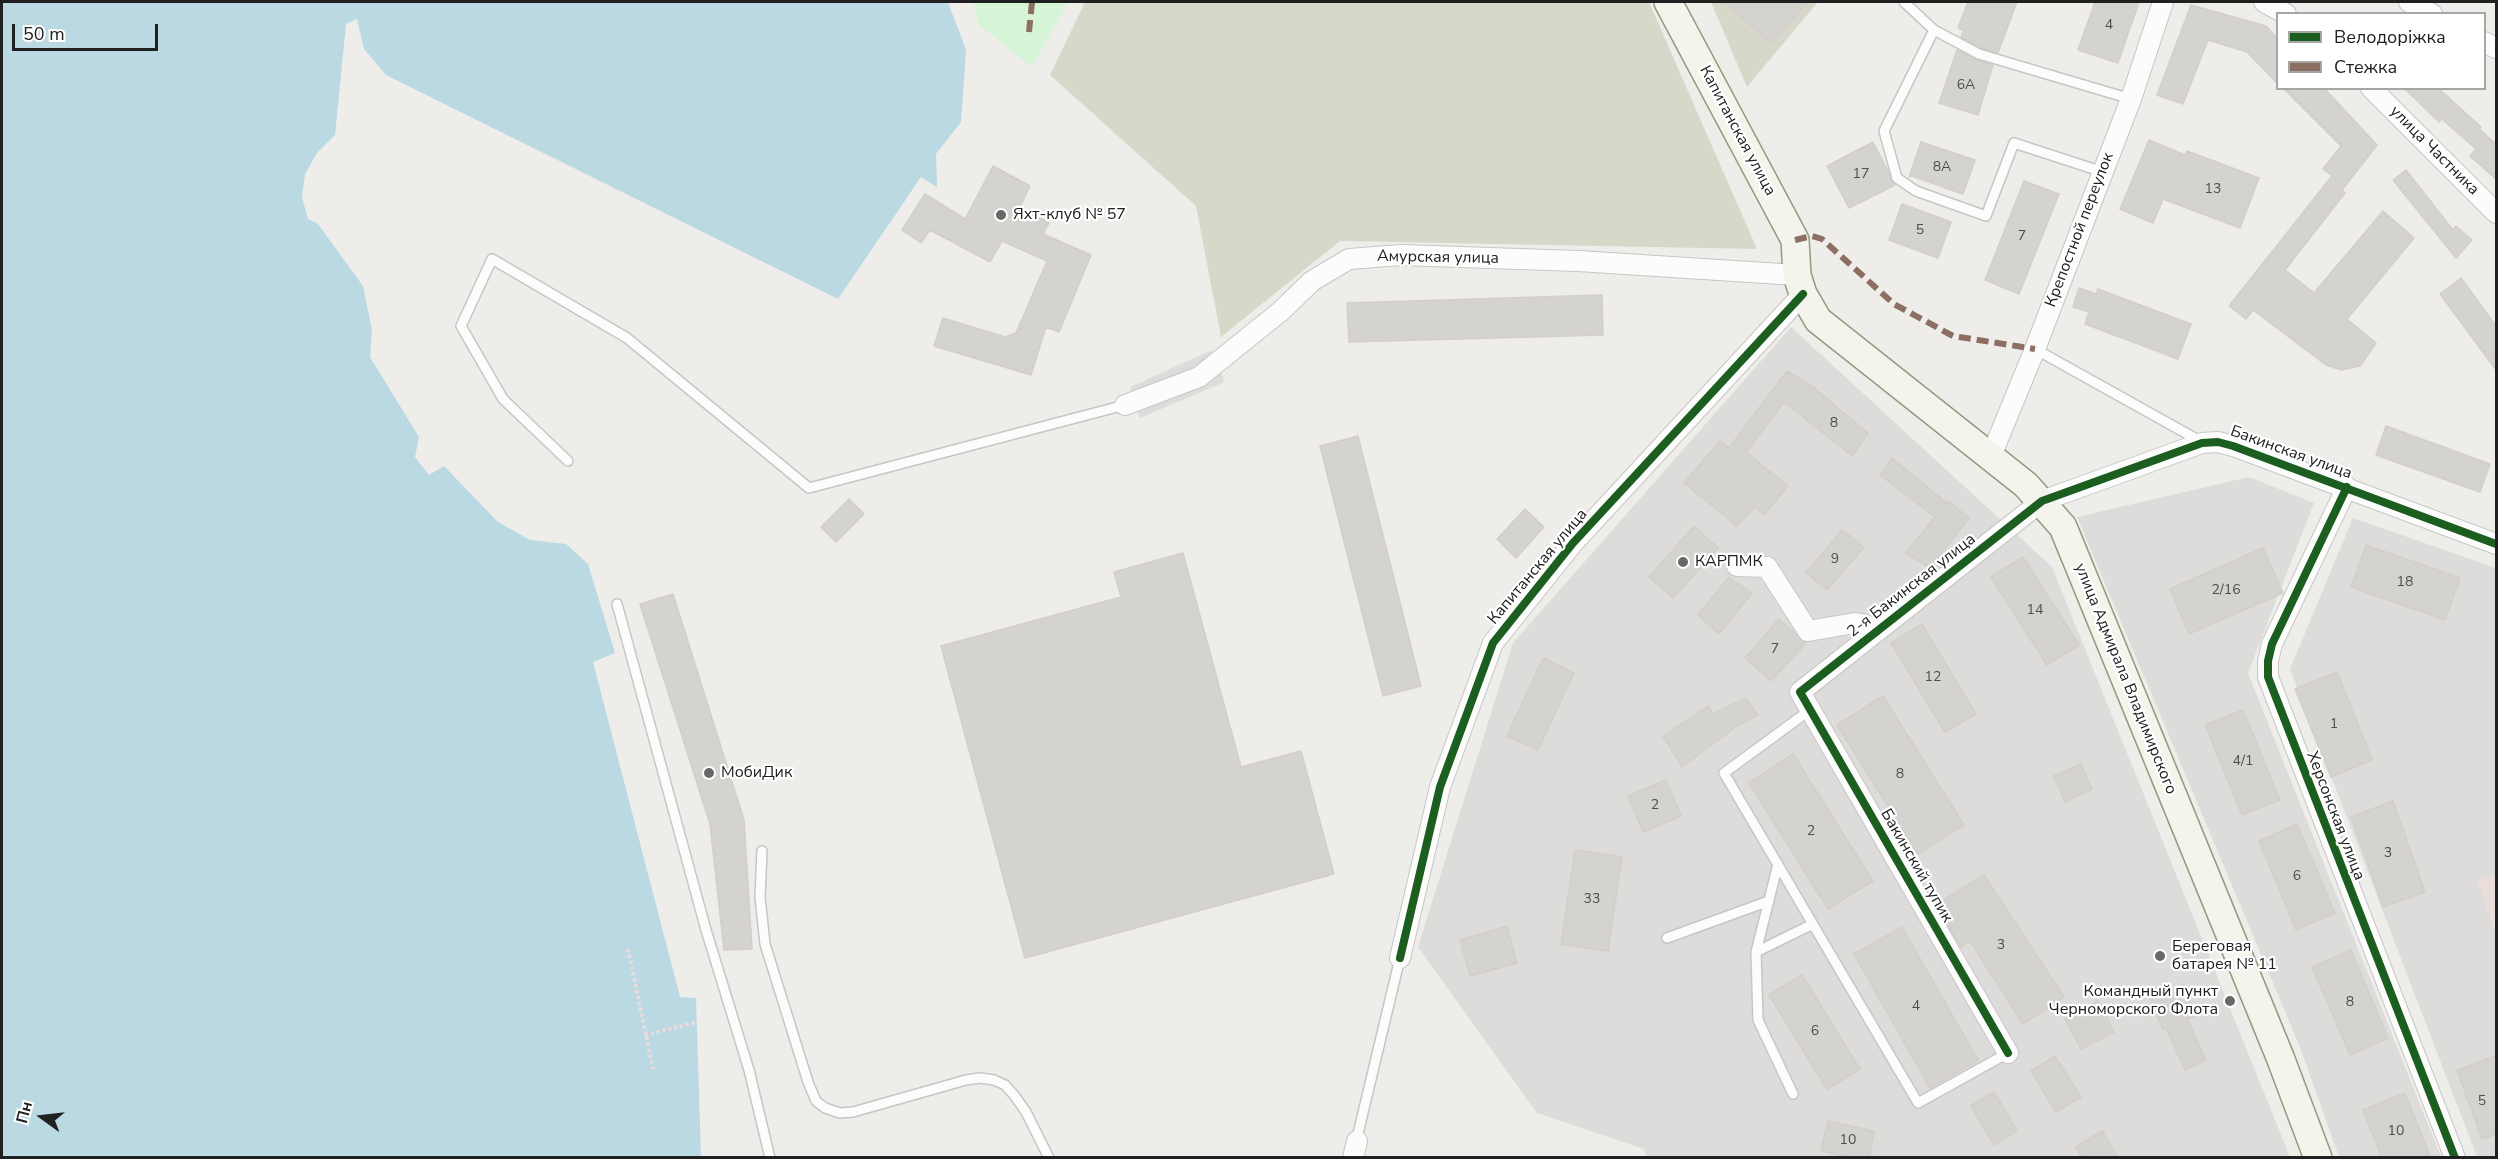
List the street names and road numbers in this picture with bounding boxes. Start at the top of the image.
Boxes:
street label: Капитанская улица [1695,63,1779,199]
street label: улица Частника [2385,102,2483,200]
street label: Крепостной переулок [2042,150,2118,310]
street label: Амурская улица [1377,247,1499,269]
street label: Бакинская улица [2227,422,2355,484]
street label: Капитанская улица [1484,505,1592,629]
street label: 2-я Бакинская улица [1844,530,1980,642]
street label: улица Адмирала Владимирского [2070,561,2180,797]
street label: Херсонская улица [2302,749,2368,883]
street label: Бакинский тупик [1876,806,1956,926]

